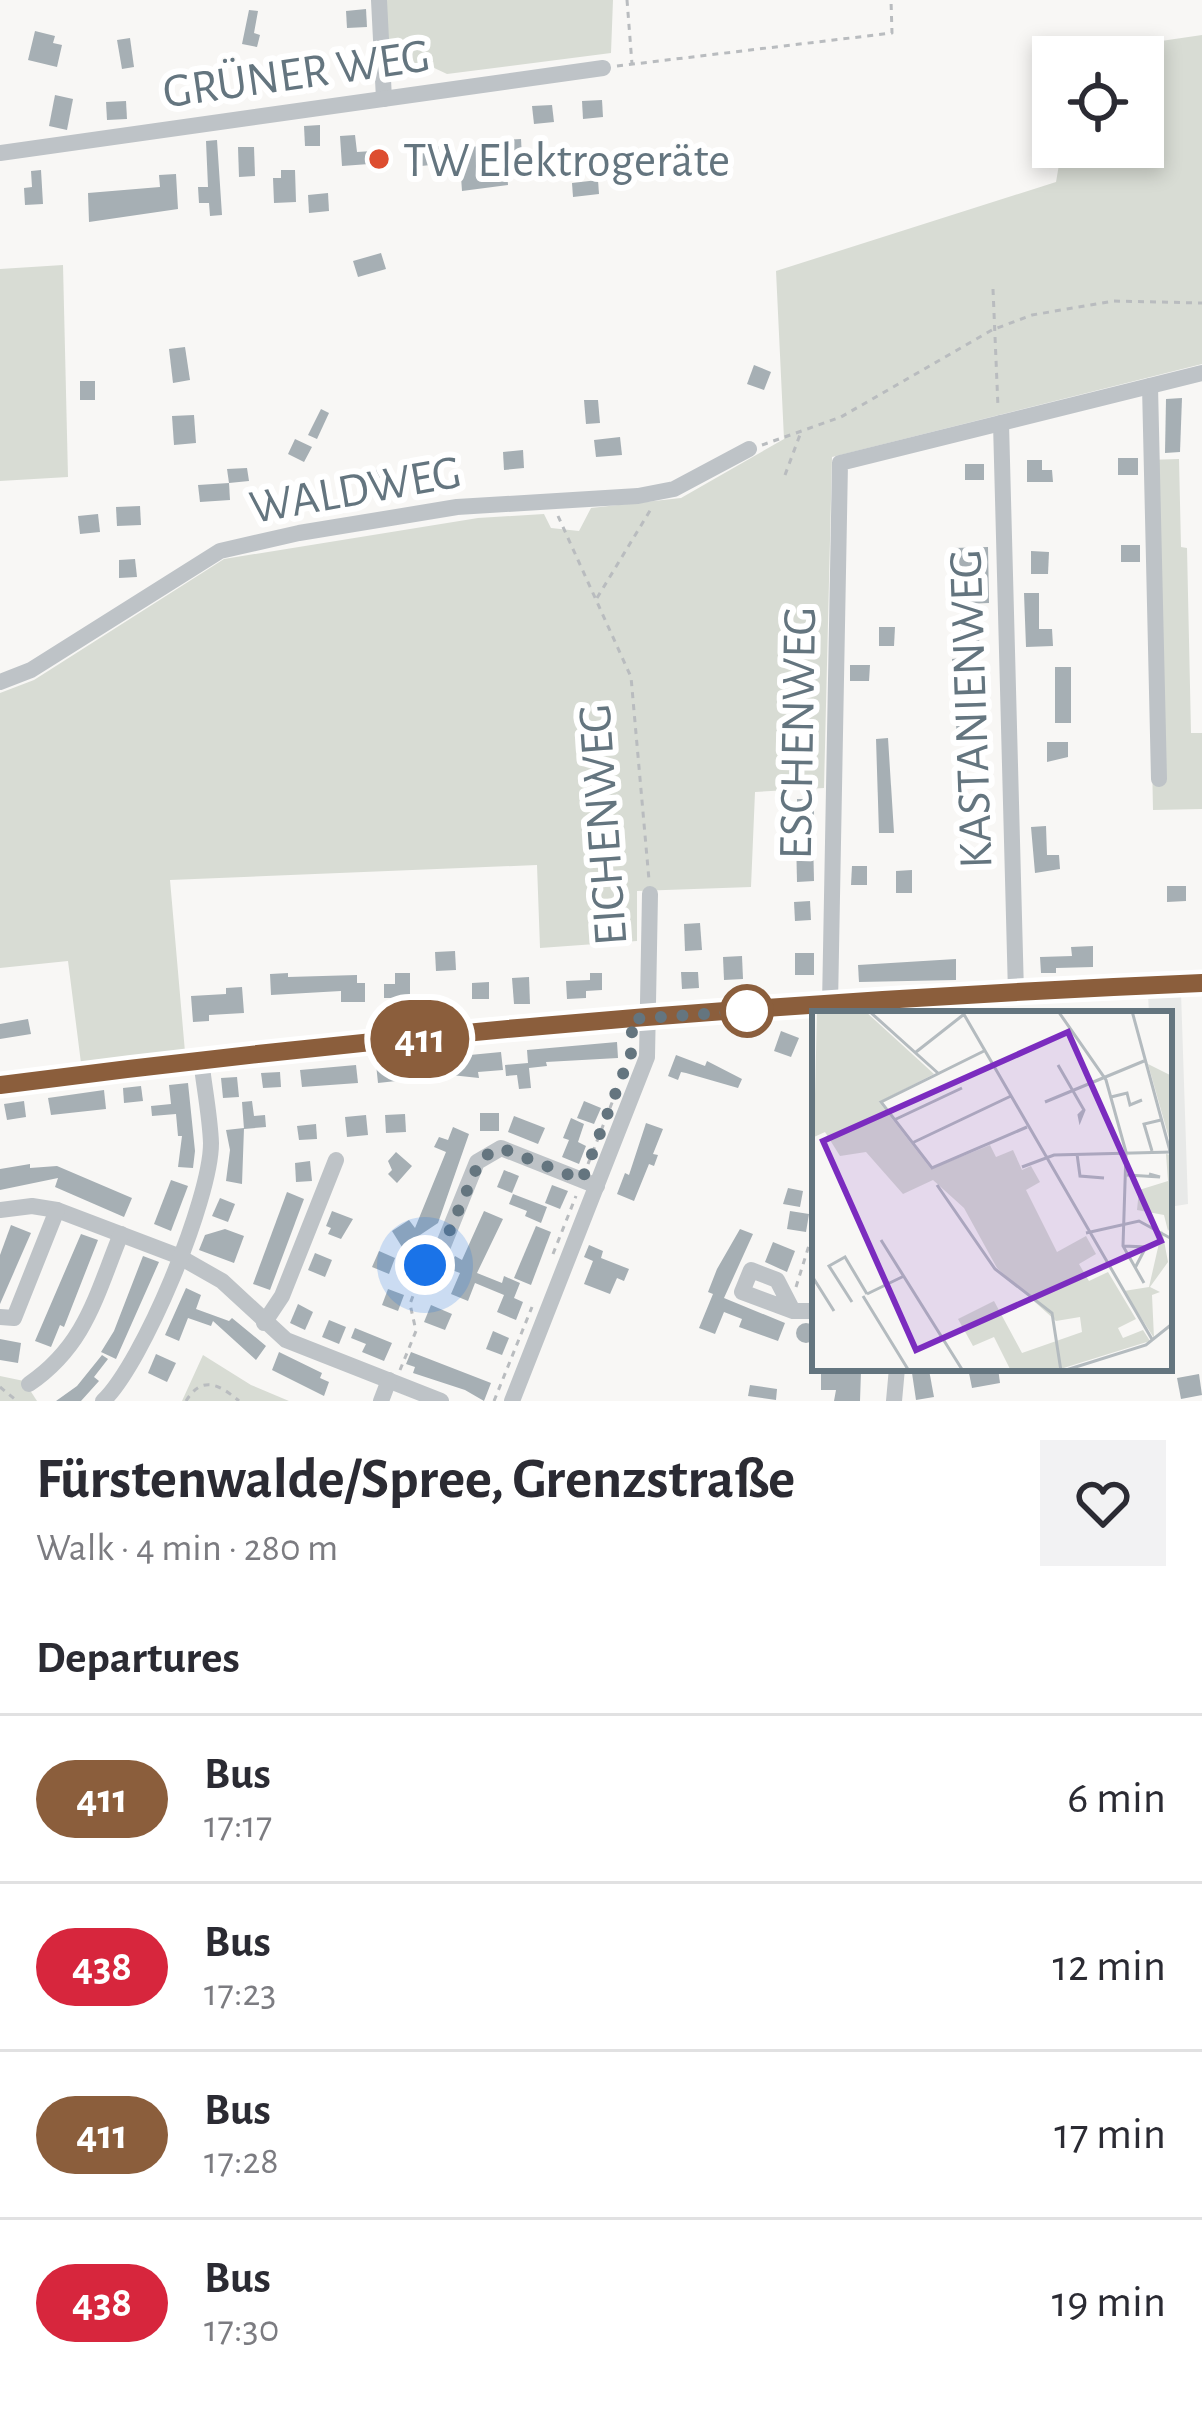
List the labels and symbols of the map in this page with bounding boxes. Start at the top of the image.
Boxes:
street label: GRÜNER WEG [159,29,433,117]
place label: TW Elektrogeräte [403,138,730,186]
marker: TW Elektrogeräte [366,146,392,172]
street label: WALDWEG [246,449,465,533]
street label: KASTANIENWEG [942,549,1002,869]
street label: ESCHENWEG [773,606,825,860]
street label: EICHENWEG [572,702,636,947]
unlabelled marker [722,986,772,1036]
line badge: 411 [351,1000,489,1078]
inset map [812,1011,1172,1371]
your location [395,1235,455,1295]

